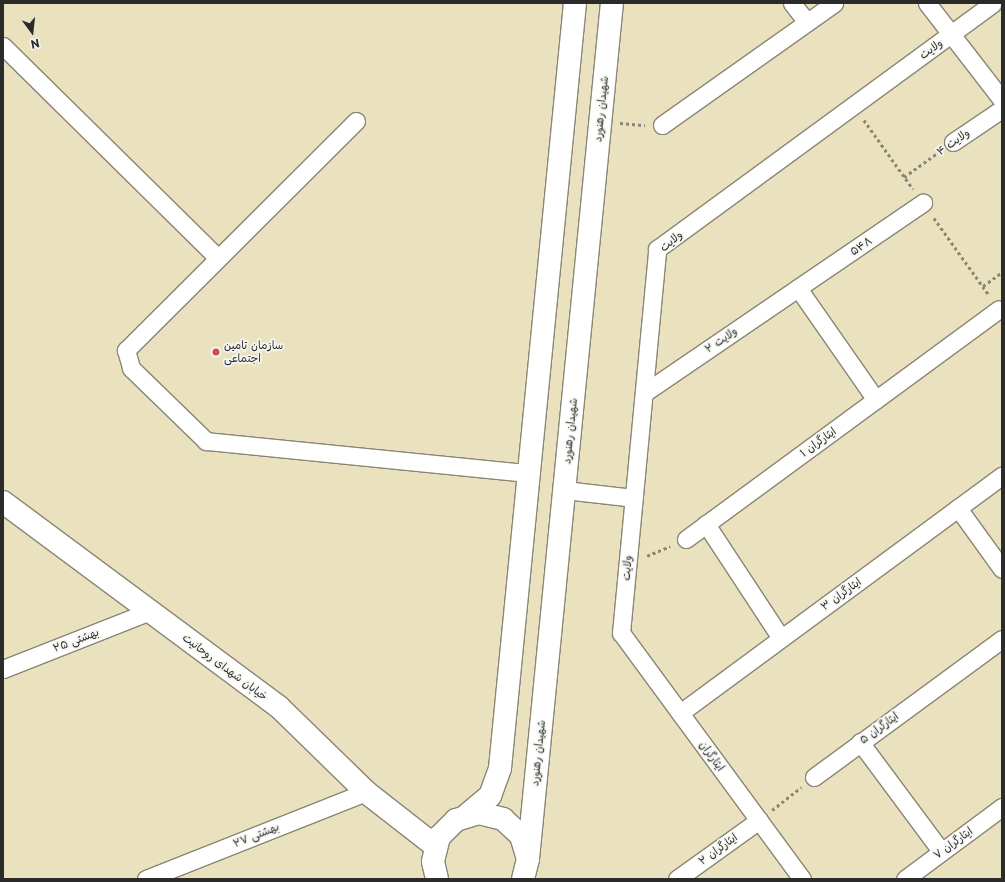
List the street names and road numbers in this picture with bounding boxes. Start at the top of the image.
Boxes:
street label: ولایت [917,36,945,62]
street label: شهیدان رهنورد [591,75,611,143]
street label: ولایت ۴ [934,126,972,158]
street label: ولایت [657,228,685,254]
street label: ۵۴۸ [848,234,874,258]
street label: ولایت ۲ [702,324,740,356]
street label: شهیدان رهنورد [560,397,580,465]
street label: ایثارگران ۱ [797,424,839,460]
street label: ولایت [619,555,635,581]
street label: ایثارگران ۳ [818,575,864,613]
street label: بهشتی ۲۵ [51,625,101,655]
street label: خیابان شهدای روحانیت [180,631,270,703]
street label: ایثارگران ۵ [857,709,901,747]
street label: شهیدان رهنورد [528,719,548,787]
street label: ایثارگران [697,738,727,774]
street label: بهشتی ۲۷ [231,820,281,850]
street label: ایثارگران ۷ [931,824,975,862]
street label: ایثارگران ۲ [696,830,740,868]

